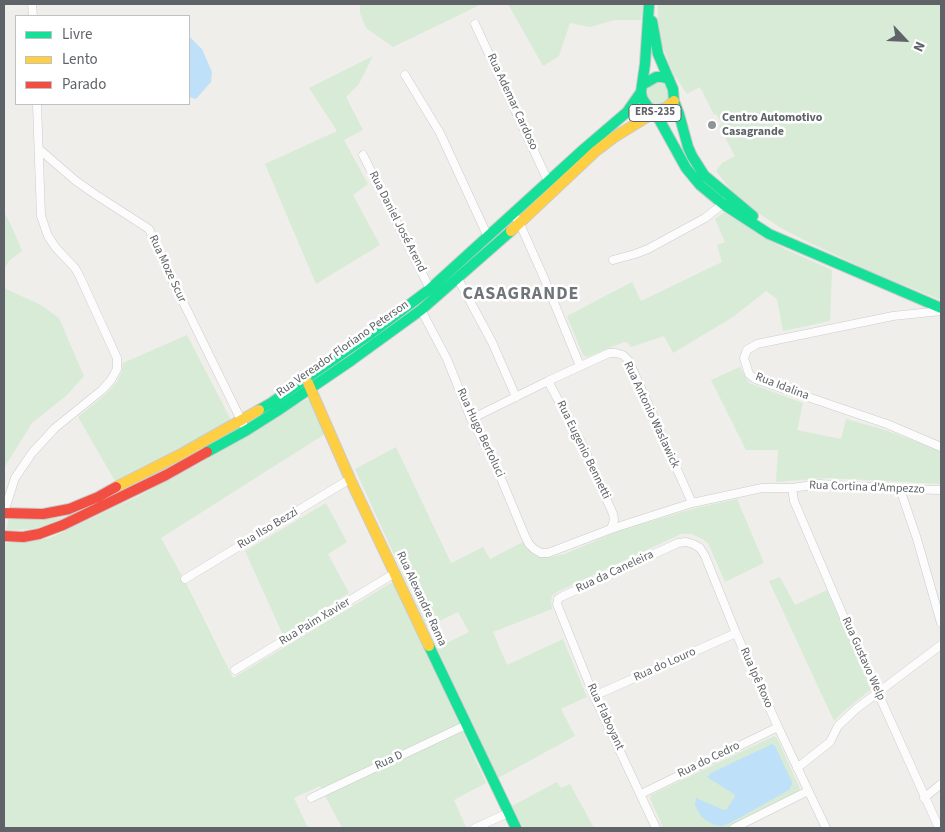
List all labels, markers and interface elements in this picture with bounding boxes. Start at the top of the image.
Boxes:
legend [15,15,190,105]
north arrow [880,15,930,65]
text: Livre [62,24,92,45]
text: N [908,38,930,55]
text: Lento [62,49,98,70]
street label: Rua Ademar Cardoso [483,51,541,153]
text: Parado [62,74,106,95]
road number: ERS-235 [629,105,681,122]
place label: Centro Automotivo Casagrande [722,111,822,139]
marker: Centro Automotivo Casagrande [706,119,718,131]
street label: Rua Daniel José Arend [365,169,429,275]
street label: Rua Moze Scur [145,233,189,305]
district label: CASAGRANDE [461,284,581,306]
street label: Rua Vereador Floriano Peterson [274,298,412,400]
street label: Rua Antonio Waslawick [620,359,682,471]
street label: Rua Idalina [753,370,811,404]
street label: Rua Hugo Bertoluci [453,386,507,480]
street label: Rua Eugenio Bennetti [553,398,613,502]
street label: Rua Cortina d'Ampezzo [809,479,925,497]
street label: Rua Ilso Bezzi [235,505,301,553]
street label: Rua da Caneleira [574,548,656,596]
street label: Rua Alexandre Rama [393,549,449,649]
street label: Rua Paim Xavier [277,595,353,649]
street label: Rua Gustavo Welp [838,615,888,703]
street label: Rua do Louro [632,645,698,685]
street label: Rua Ipê Roxo [736,646,776,710]
street label: Rua Flaboyant [583,681,627,753]
street label: Rua do Cedro [676,739,742,781]
street label: Rua D [373,748,405,774]

